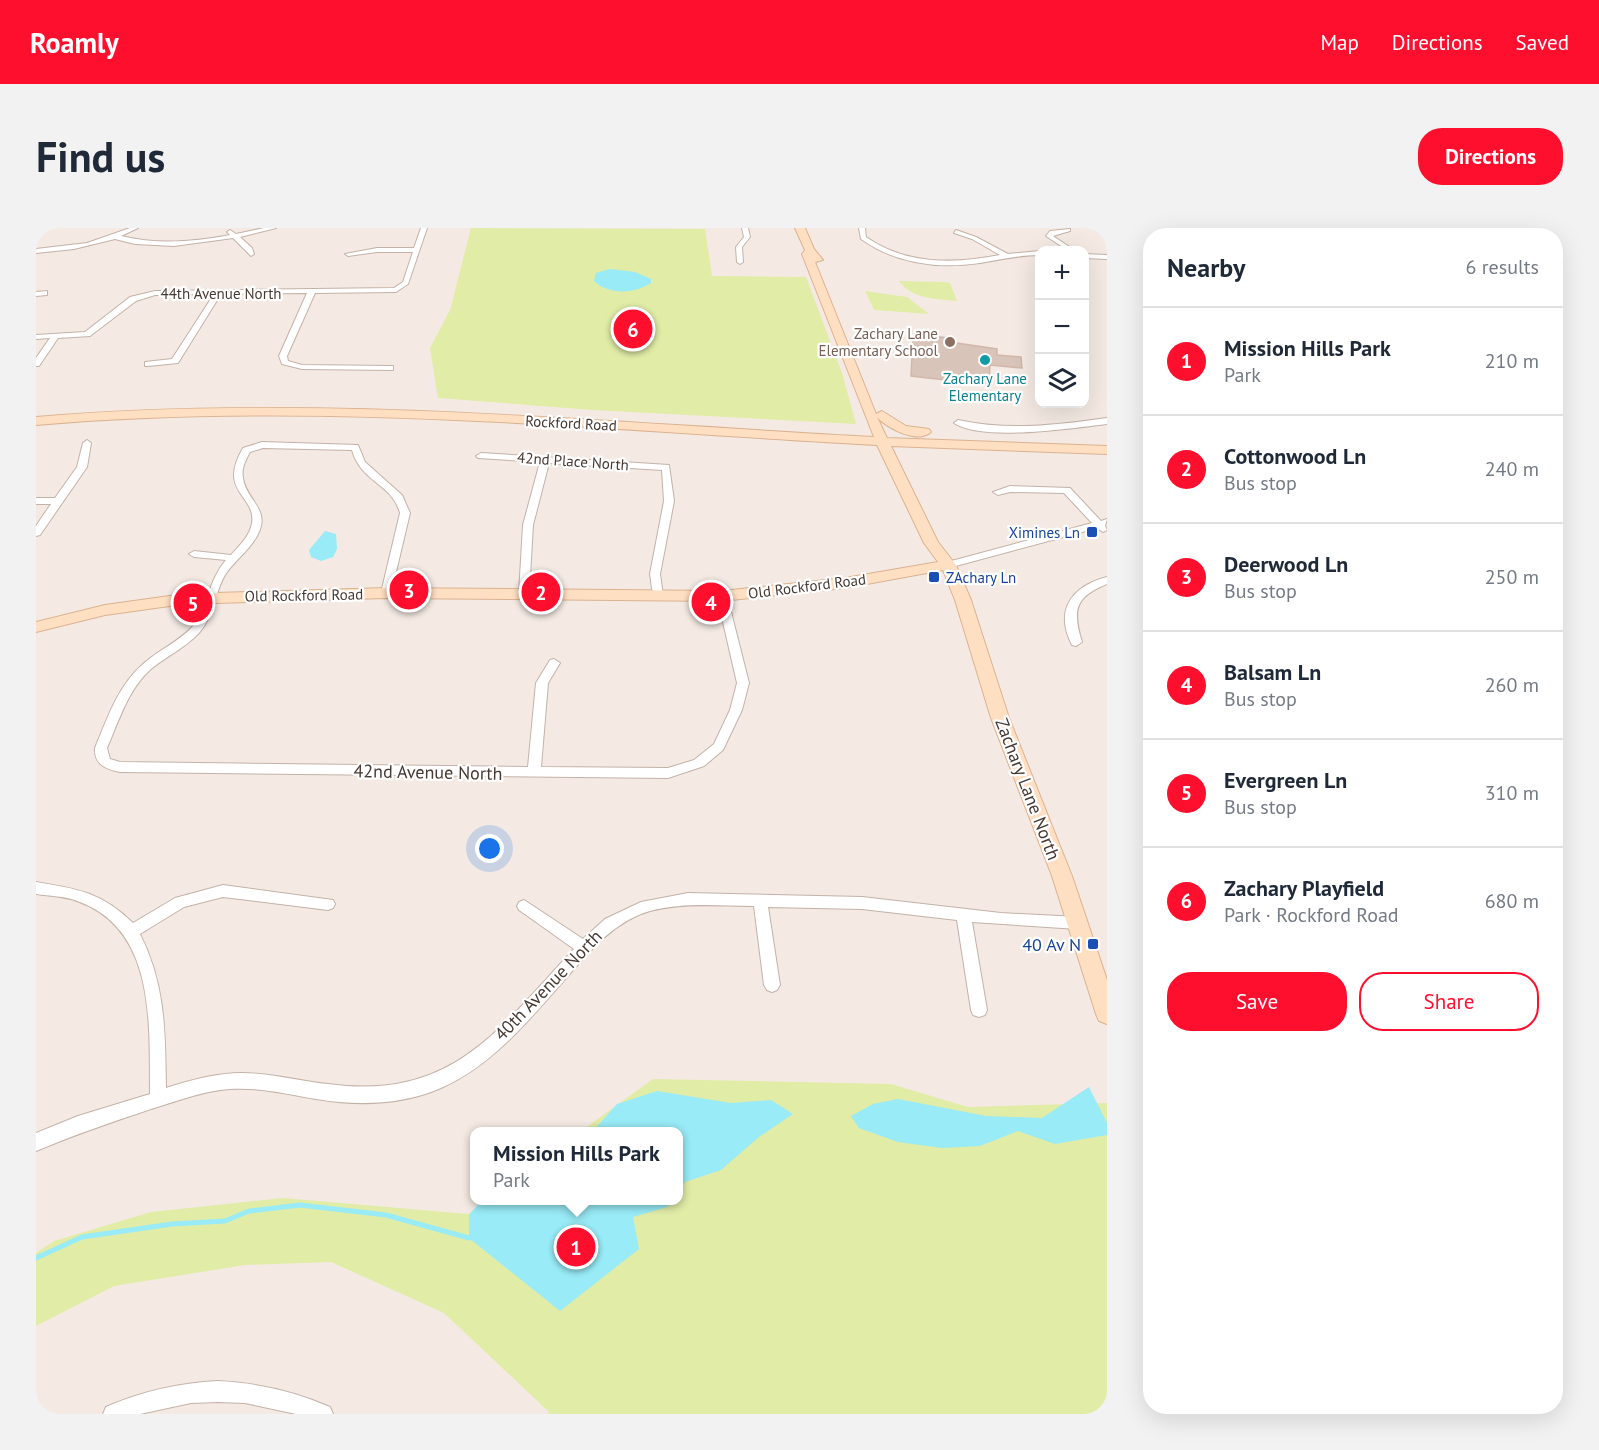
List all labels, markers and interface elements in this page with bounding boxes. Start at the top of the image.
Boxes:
text: Roamly [30,24,119,61]
text: Map [1320,29,1359,56]
text: Directions [1392,29,1483,56]
text: Saved [1516,29,1569,56]
button: Directions [1418,128,1563,185]
text: Find us [36,129,165,184]
map controls [1035,246,1089,408]
button: + [1035,246,1089,300]
text: Nearby [1167,251,1245,284]
text: 6 results [1466,254,1539,280]
street label: 44th Avenue North [161,284,282,303]
button: − [1035,300,1089,354]
pin: 6 [614,306,652,352]
place label: Zachary Lane Elementary School [818,324,939,360]
text: Mission Hills Park [1224,334,1391,362]
marker: Zachary Lane Elementary School [943,335,957,349]
text: 1 [1181,348,1192,374]
text: 210 m [1485,348,1539,374]
marker: Zachary Lane Elementary [978,353,992,367]
button: layers [1035,354,1089,408]
text: Park [1224,362,1261,388]
place label: Zachary Lane Elementary [943,369,1027,405]
street label: Rockford Road [525,411,617,435]
text: Cottonwood Ln [1224,442,1366,470]
street label: 42nd Place North [517,448,629,474]
text: 2 [1181,456,1192,482]
text: 240 m [1485,456,1539,482]
text: Bus stop [1224,470,1297,496]
place label: Ximines Ln [1009,523,1080,542]
marker: Ximines Ln [1085,525,1099,539]
text: Deerwood Ln [1224,550,1348,578]
text: 3 [1181,564,1192,590]
text: 250 m [1485,564,1539,590]
pin: 3 [390,568,428,613]
place label: ZAchary Ln [946,568,1016,587]
street label: Old Rockford Road [747,569,867,603]
pin: 2 [522,570,560,614]
marker: ZAchary Ln [927,570,941,584]
text: Bus stop [1224,578,1297,604]
pin: 5 [174,580,212,626]
pin: 4 [692,580,730,625]
street label: Old Rockford Road [245,584,363,606]
text: Balsam Ln [1224,658,1321,686]
text: 4 [1181,672,1192,698]
text: 260 m [1485,672,1539,698]
text: Bus stop [1224,686,1297,712]
street label: Zachary Lane North [990,715,1066,863]
street label: 42nd Avenue North [353,759,503,785]
text: Evergreen Ln [1224,766,1347,794]
text: 5 [1181,780,1192,806]
text: 310 m [1485,780,1539,806]
text: Bus stop [1224,794,1297,820]
your location [475,834,504,863]
text: Zachary Playfield [1224,874,1384,902]
text: 6 [1181,888,1192,914]
text: 680 m [1485,888,1539,914]
text: Park · Rockford Road [1224,902,1399,928]
street label: 40th Avenue North [489,925,607,1045]
place label: 40 Av N [1022,933,1081,956]
marker: 40 Av N [1086,937,1100,951]
button: Save [1167,972,1347,1031]
button: Share [1359,972,1539,1031]
popup [470,1127,683,1205]
text: Mission Hills Park [493,1139,660,1167]
text: Park [493,1167,530,1193]
pin: 1 [556,1224,596,1270]

